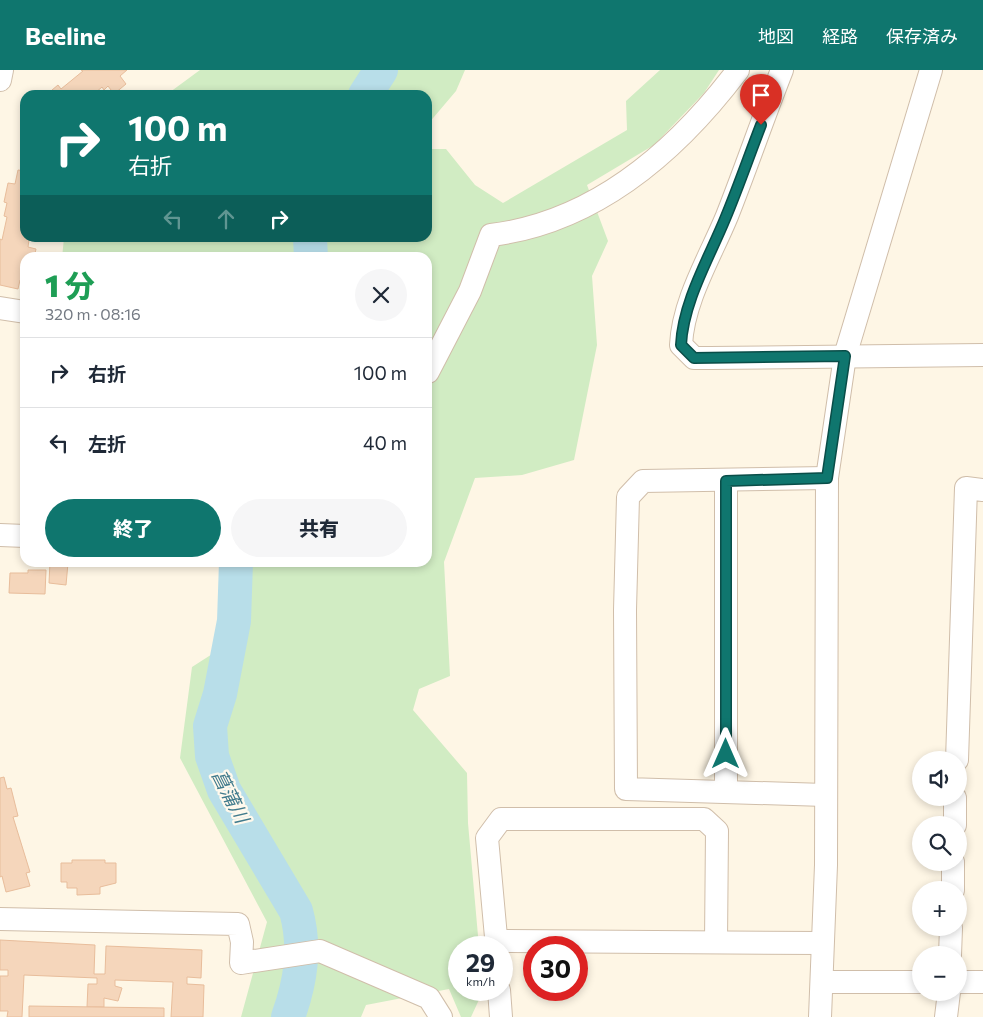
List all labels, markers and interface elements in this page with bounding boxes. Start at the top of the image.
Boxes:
text: Beeline [25,21,106,50]
text: 地図 [758,25,794,47]
text: 経路 [822,25,858,47]
text: 保存済み [886,25,958,47]
pin [740,74,782,125]
icon: arrive [747,81,775,109]
text: 100 m [128,105,228,148]
icon: right [45,110,110,175]
text: 右折 [128,152,172,179]
icon: left [159,205,187,233]
icon: ahead [212,205,240,233]
icon: right [265,205,293,233]
text: 1 分 [45,266,95,303]
button: close [355,269,407,321]
text: 320 m · 08:16 [45,304,141,323]
icon: right [45,359,73,387]
text: 100 m [354,361,407,384]
text: 右折 [88,362,126,385]
icon: left [45,429,73,457]
text: 40 m [363,431,407,454]
text: 左折 [88,432,126,455]
button: 終了 [45,499,221,557]
button: 共有 [231,499,407,557]
position arrow [699,727,751,779]
map controls [912,751,967,1001]
button: sound [912,751,967,806]
water label: 菖蒲川 [208,765,255,828]
button: search [912,816,967,871]
button: + [912,881,967,936]
speed limit sign: 30 [523,936,588,1001]
button: − [912,946,967,1001]
text: 29 [466,947,495,977]
text: km/h [466,974,495,988]

